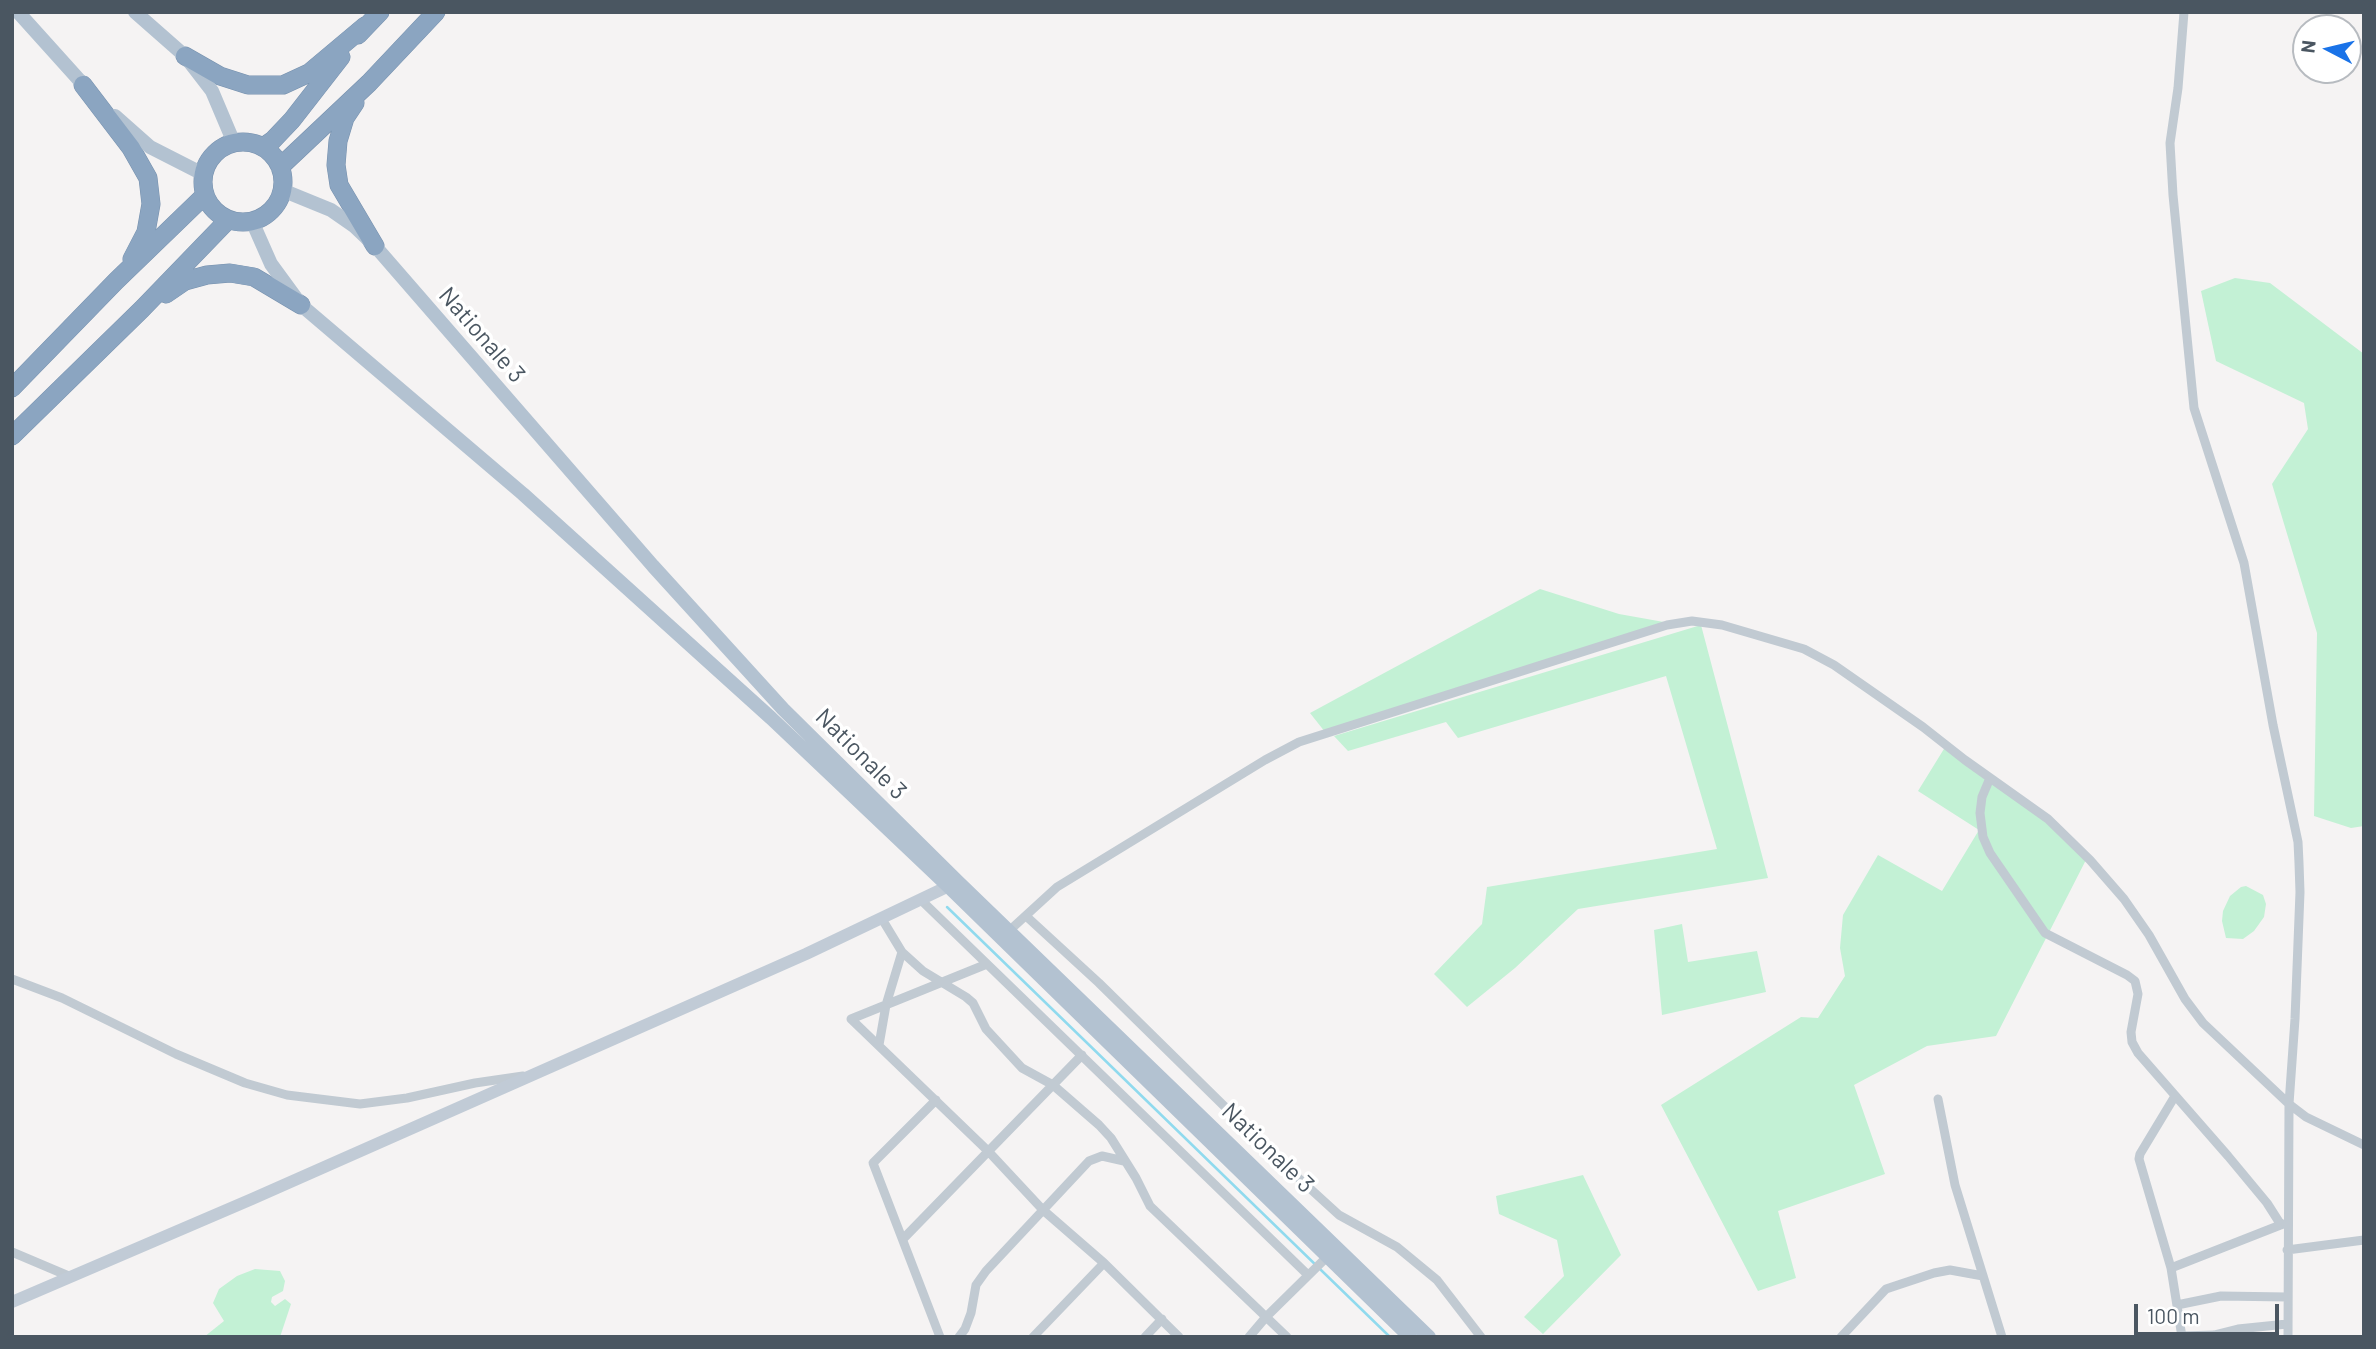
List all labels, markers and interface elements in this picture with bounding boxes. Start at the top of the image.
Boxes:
north arrow [2292,14,2362,84]
text: N [2295,39,2320,54]
street label: Nationale 3 [433,281,531,389]
street label: Nationale 3 [809,702,913,806]
street label: Nationale 3 [1216,1097,1320,1199]
scale bar [2138,1290,2283,1334]
text: 100 m [2147,1303,2200,1328]

